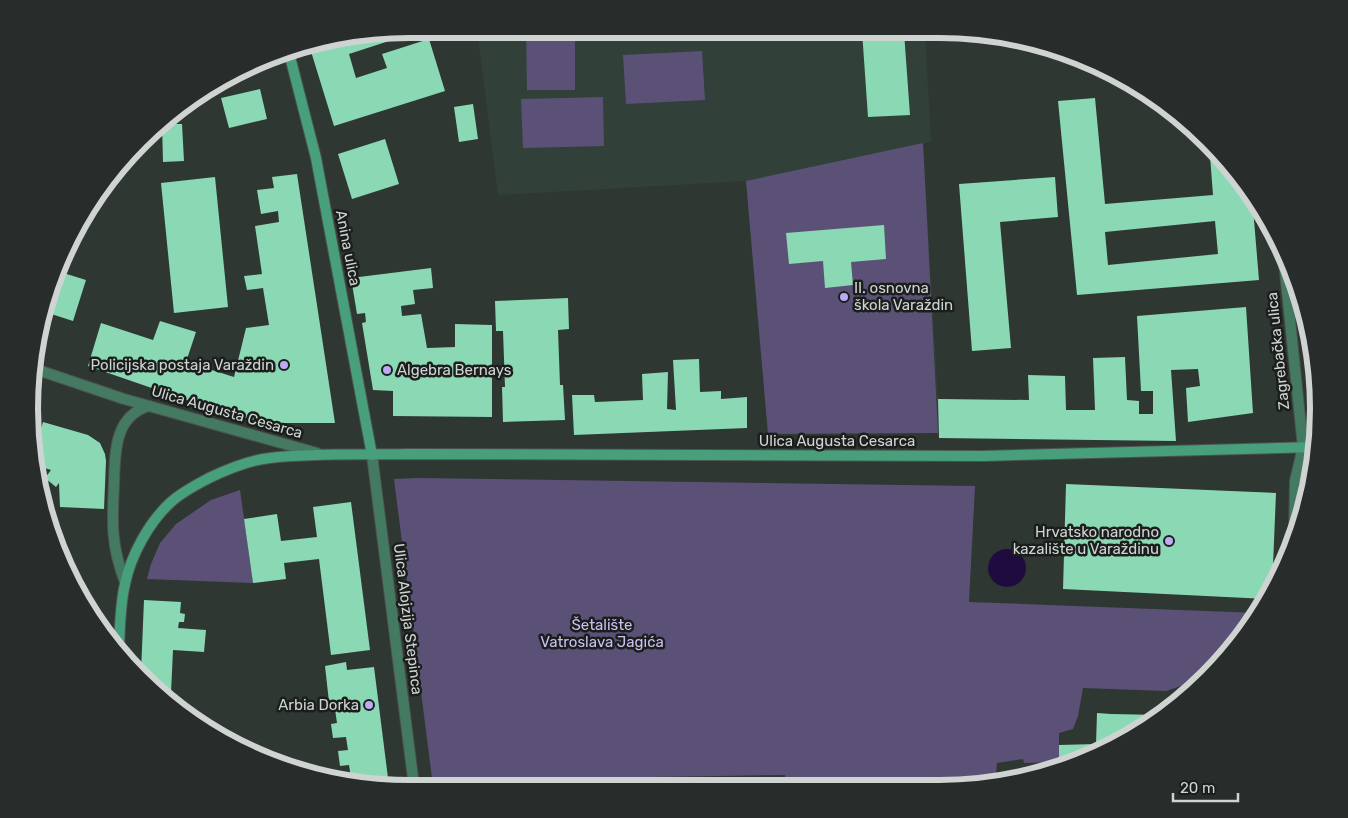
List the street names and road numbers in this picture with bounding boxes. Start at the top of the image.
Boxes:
street label: Anina ulica [332,209,364,287]
street label: Zagrebačka ulica [1263,291,1293,411]
street label: Ulica Augusta Cesarca [149,382,305,442]
street label: Ulica Augusta Cesarca [759,432,915,450]
street label: Ulica Alojzija Stepinca [390,542,426,696]

